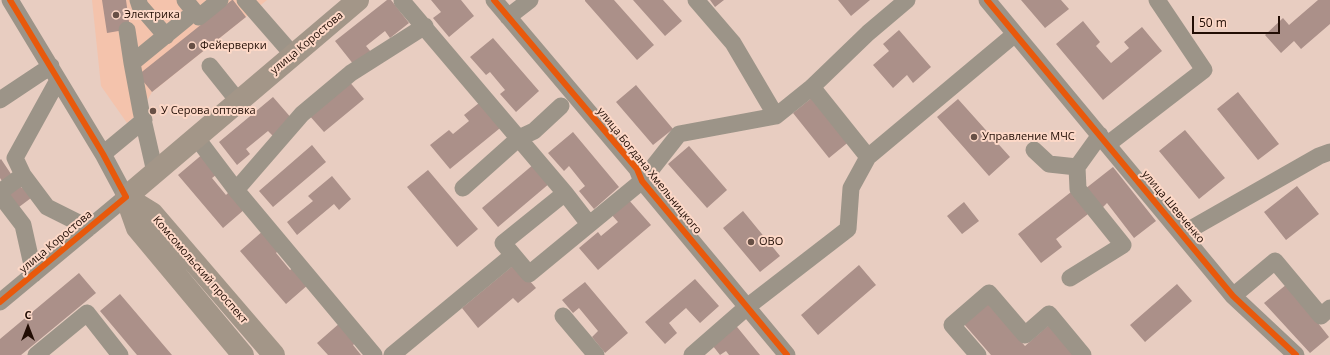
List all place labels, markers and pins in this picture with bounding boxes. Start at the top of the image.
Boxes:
place label: Электрика [124,8,180,22]
marker: Электрика [111,10,121,20]
place label: Фейерверки [200,39,267,53]
marker: Фейерверки [187,41,197,51]
place label: У Серова оптовка [161,104,256,118]
marker: У Серова оптовка [148,106,158,116]
place label: Управление МЧС [982,130,1075,144]
marker: Управление МЧС [969,132,979,142]
place label: ОВО [759,235,783,249]
marker: ОВО [746,237,756,247]

